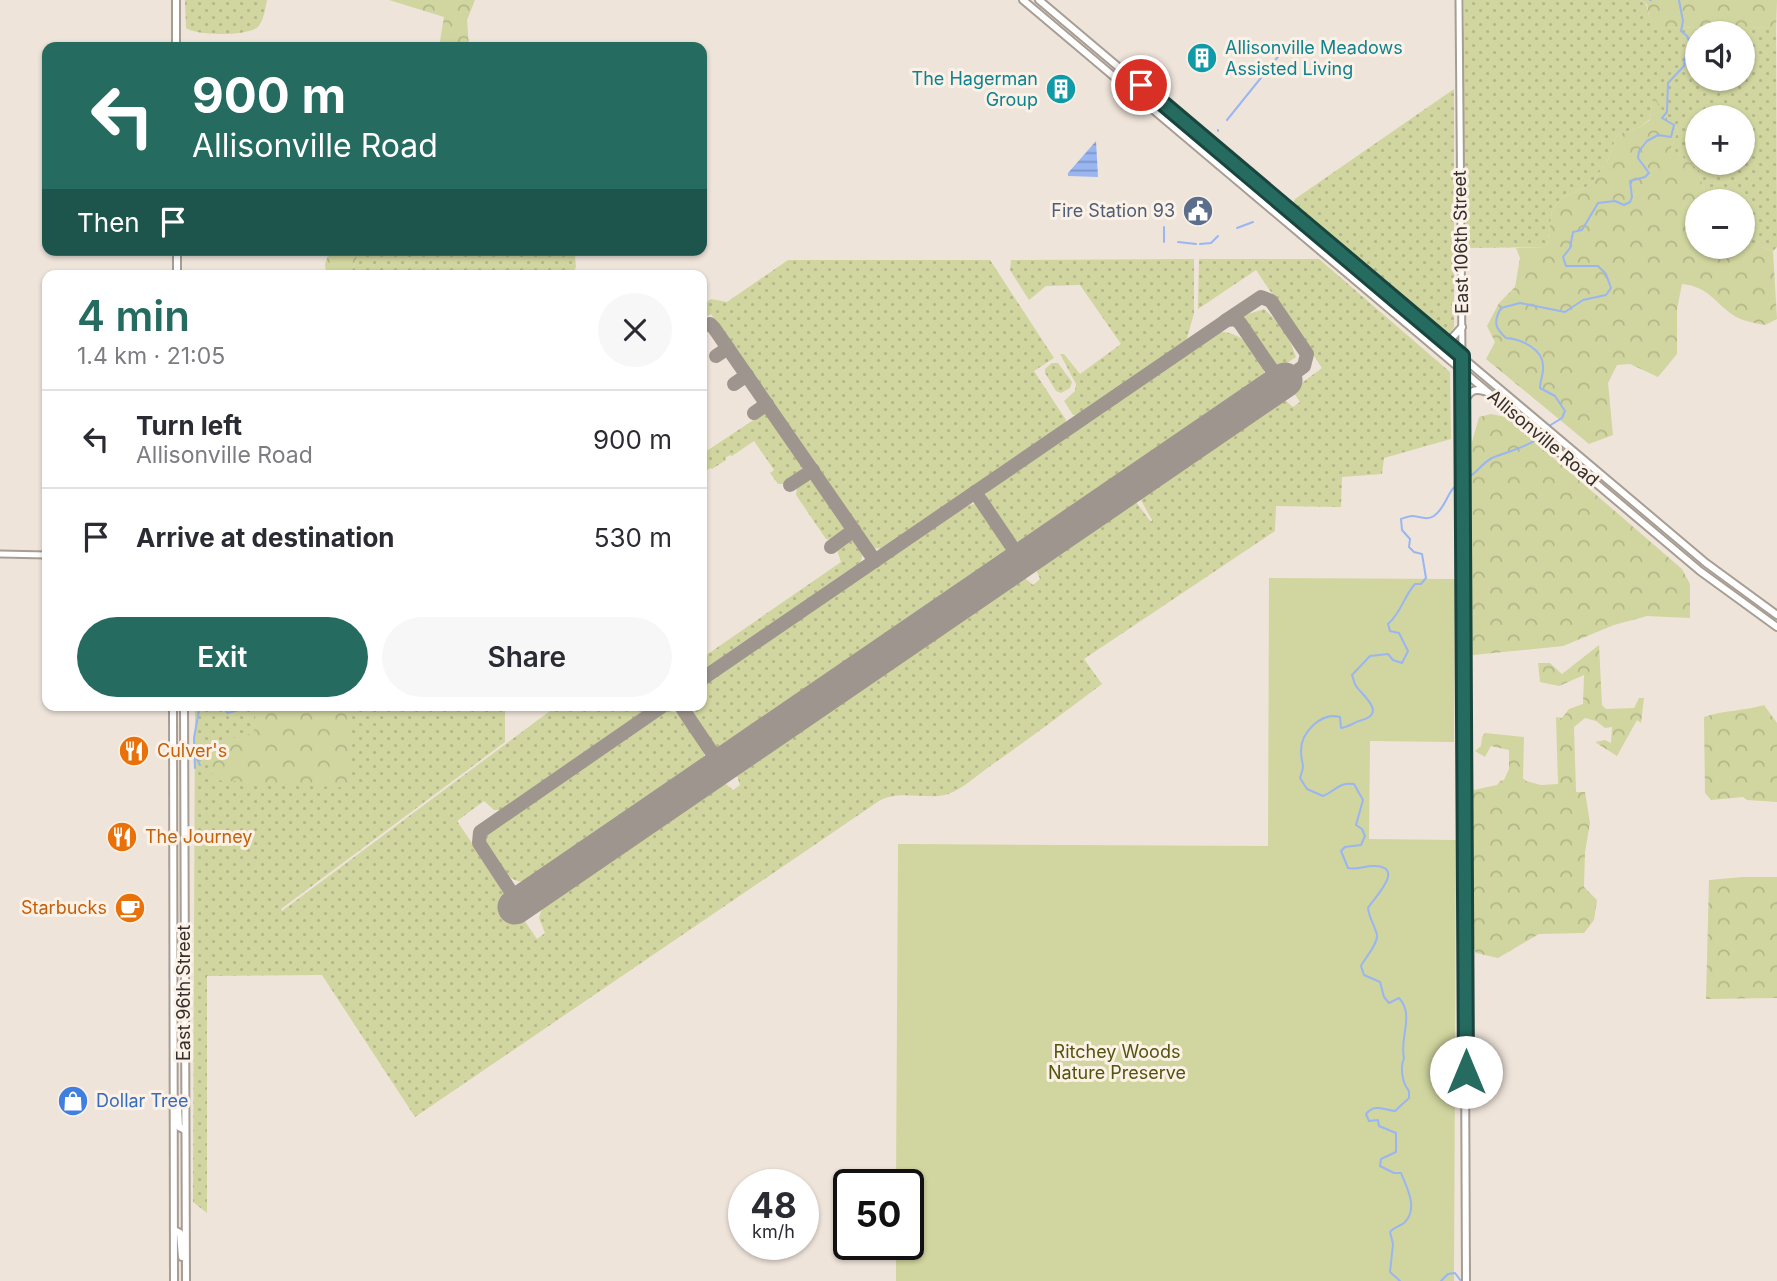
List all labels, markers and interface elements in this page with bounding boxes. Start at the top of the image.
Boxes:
map controls [1685,21,1755,259]
button: sound [1685,21,1755,91]
place label: Allisonville Meadows Assisted Living [1225,37,1403,79]
building icon: Allisonville Meadows Assisted Living [1185,41,1219,75]
pin [1111,55,1171,115]
text: 900 m [192,66,346,125]
icon: arrive [1122,66,1160,104]
place label: The Hagerman Group [912,68,1038,110]
icon: left [77,70,168,161]
building icon: The Hagerman Group [1044,72,1078,106]
button: + [1685,105,1755,175]
text: Allisonville Road [192,126,438,165]
street label: East 106th Street [1449,170,1472,314]
button: − [1685,189,1755,259]
public building icon: Fire Station 93 [1181,194,1215,228]
place label: Fire Station 93 [1051,200,1175,221]
icon: arrive [154,203,192,241]
text: Then [77,207,140,238]
text: 4 min [77,290,190,341]
button: close [598,293,672,367]
text: 1.4 km · 21:05 [77,342,225,370]
street label: Allisonville Road [1484,385,1603,490]
text: Turn left [136,410,242,441]
icon: left [77,420,115,458]
text: 900 m [593,424,672,455]
text: Allisonville Road [136,441,313,469]
icon: arrive [77,518,115,556]
text: Arrive at destination [136,522,395,553]
text: 530 m [594,522,672,553]
button: Exit [77,617,368,697]
button: Share [382,617,672,697]
restaurant icon: Culver's [117,734,151,768]
place label: Culver's [157,740,227,761]
restaurant icon: The Journey [105,820,139,854]
place label: The Journey [145,826,252,847]
cafe icon: Starbucks [113,891,147,925]
place label: Starbucks [21,897,107,918]
street label: East 96th Street [173,925,194,1061]
position arrow [1429,1035,1503,1109]
park label: Ritchey Woods Nature Preserve [1048,1041,1186,1083]
shop icon: Dollar Tree [56,1084,90,1118]
place label: Dollar Tree [96,1090,189,1111]
speed limit sign: 50 [833,1169,924,1260]
text: 48 [750,1184,797,1226]
text: km/h [752,1221,795,1242]

